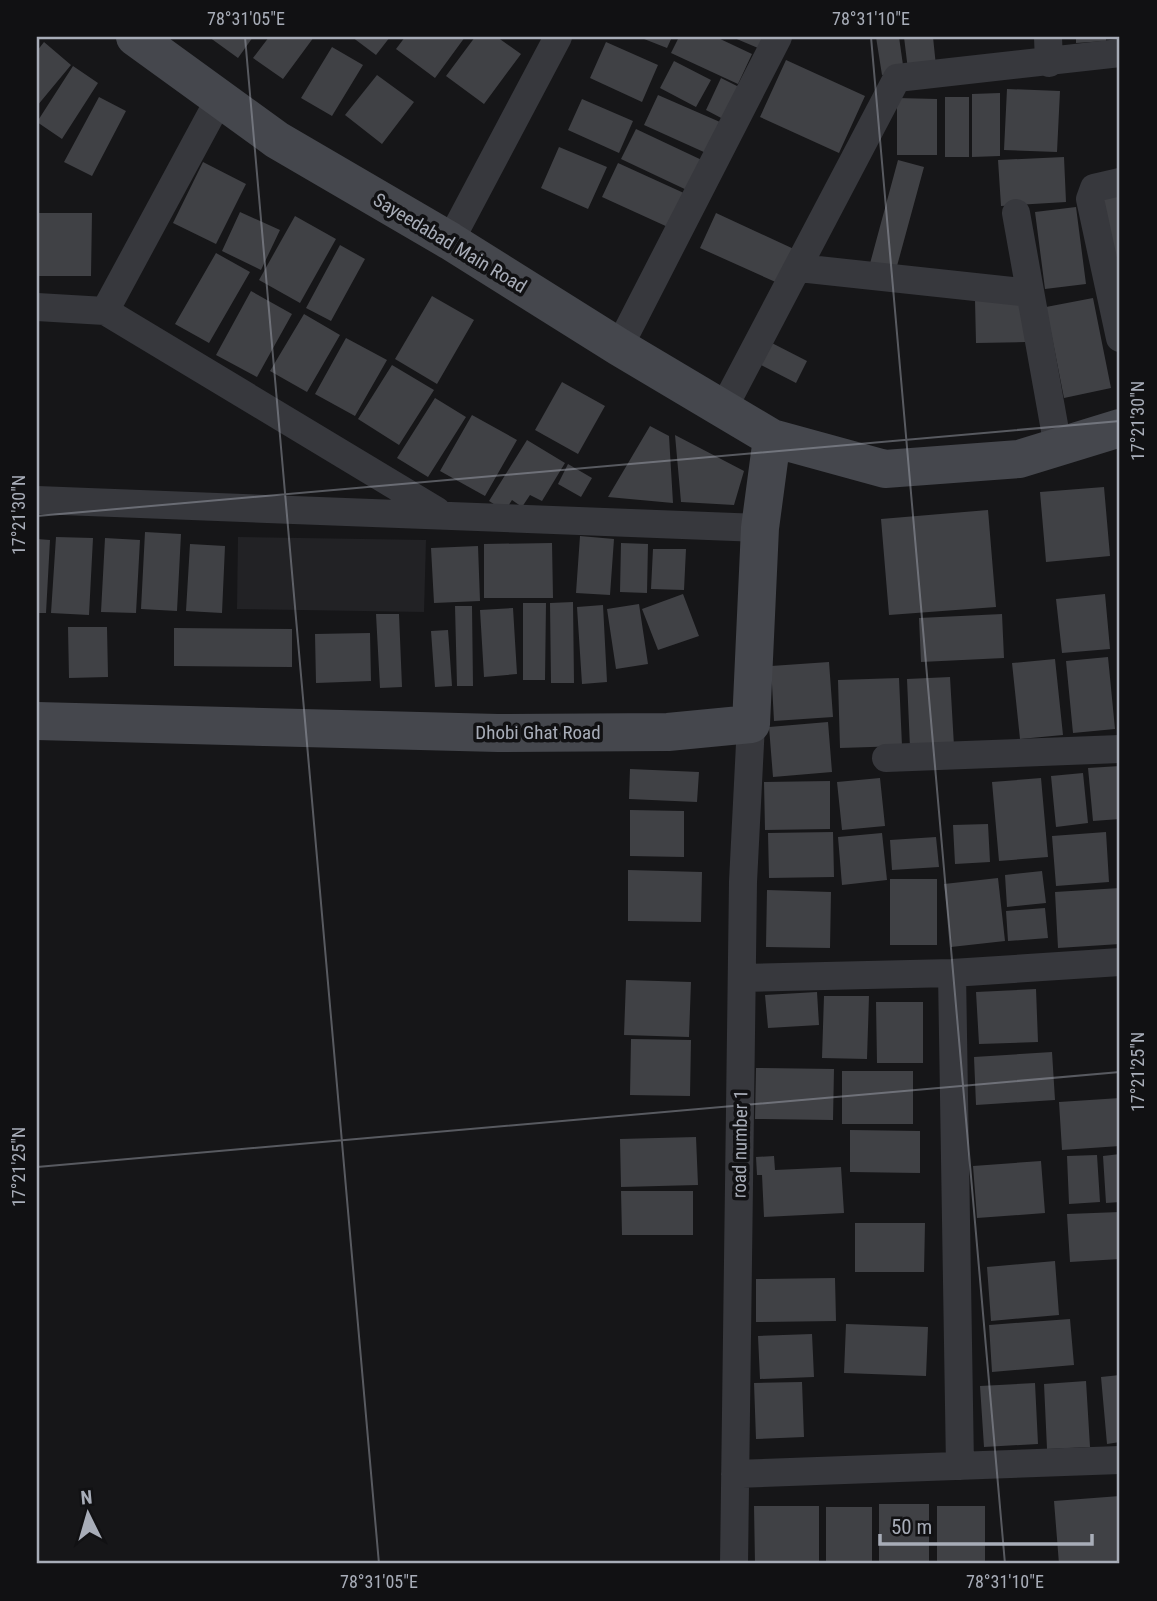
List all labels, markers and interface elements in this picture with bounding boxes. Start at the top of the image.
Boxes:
text: 78°31'05"E [207,8,285,29]
text: 78°31'10"E [832,8,910,29]
street label: Sayeedabad Main Road [369,188,531,298]
text: 17°21'30"N [1127,381,1148,461]
text: 17°21'30"N [8,475,29,555]
street label: Dhobi Ghat Road [475,721,601,744]
text: 17°21'25"N [1127,1032,1148,1112]
street label: road number 1 [728,1090,752,1198]
text: 17°21'25"N [8,1127,29,1207]
north arrow [52,1478,122,1548]
text: N [80,1486,93,1510]
scale bar [880,1503,1092,1547]
text: 50 m [891,1515,932,1539]
text: 78°31'05"E [340,1571,418,1592]
text: 78°31'10"E [966,1571,1044,1592]

